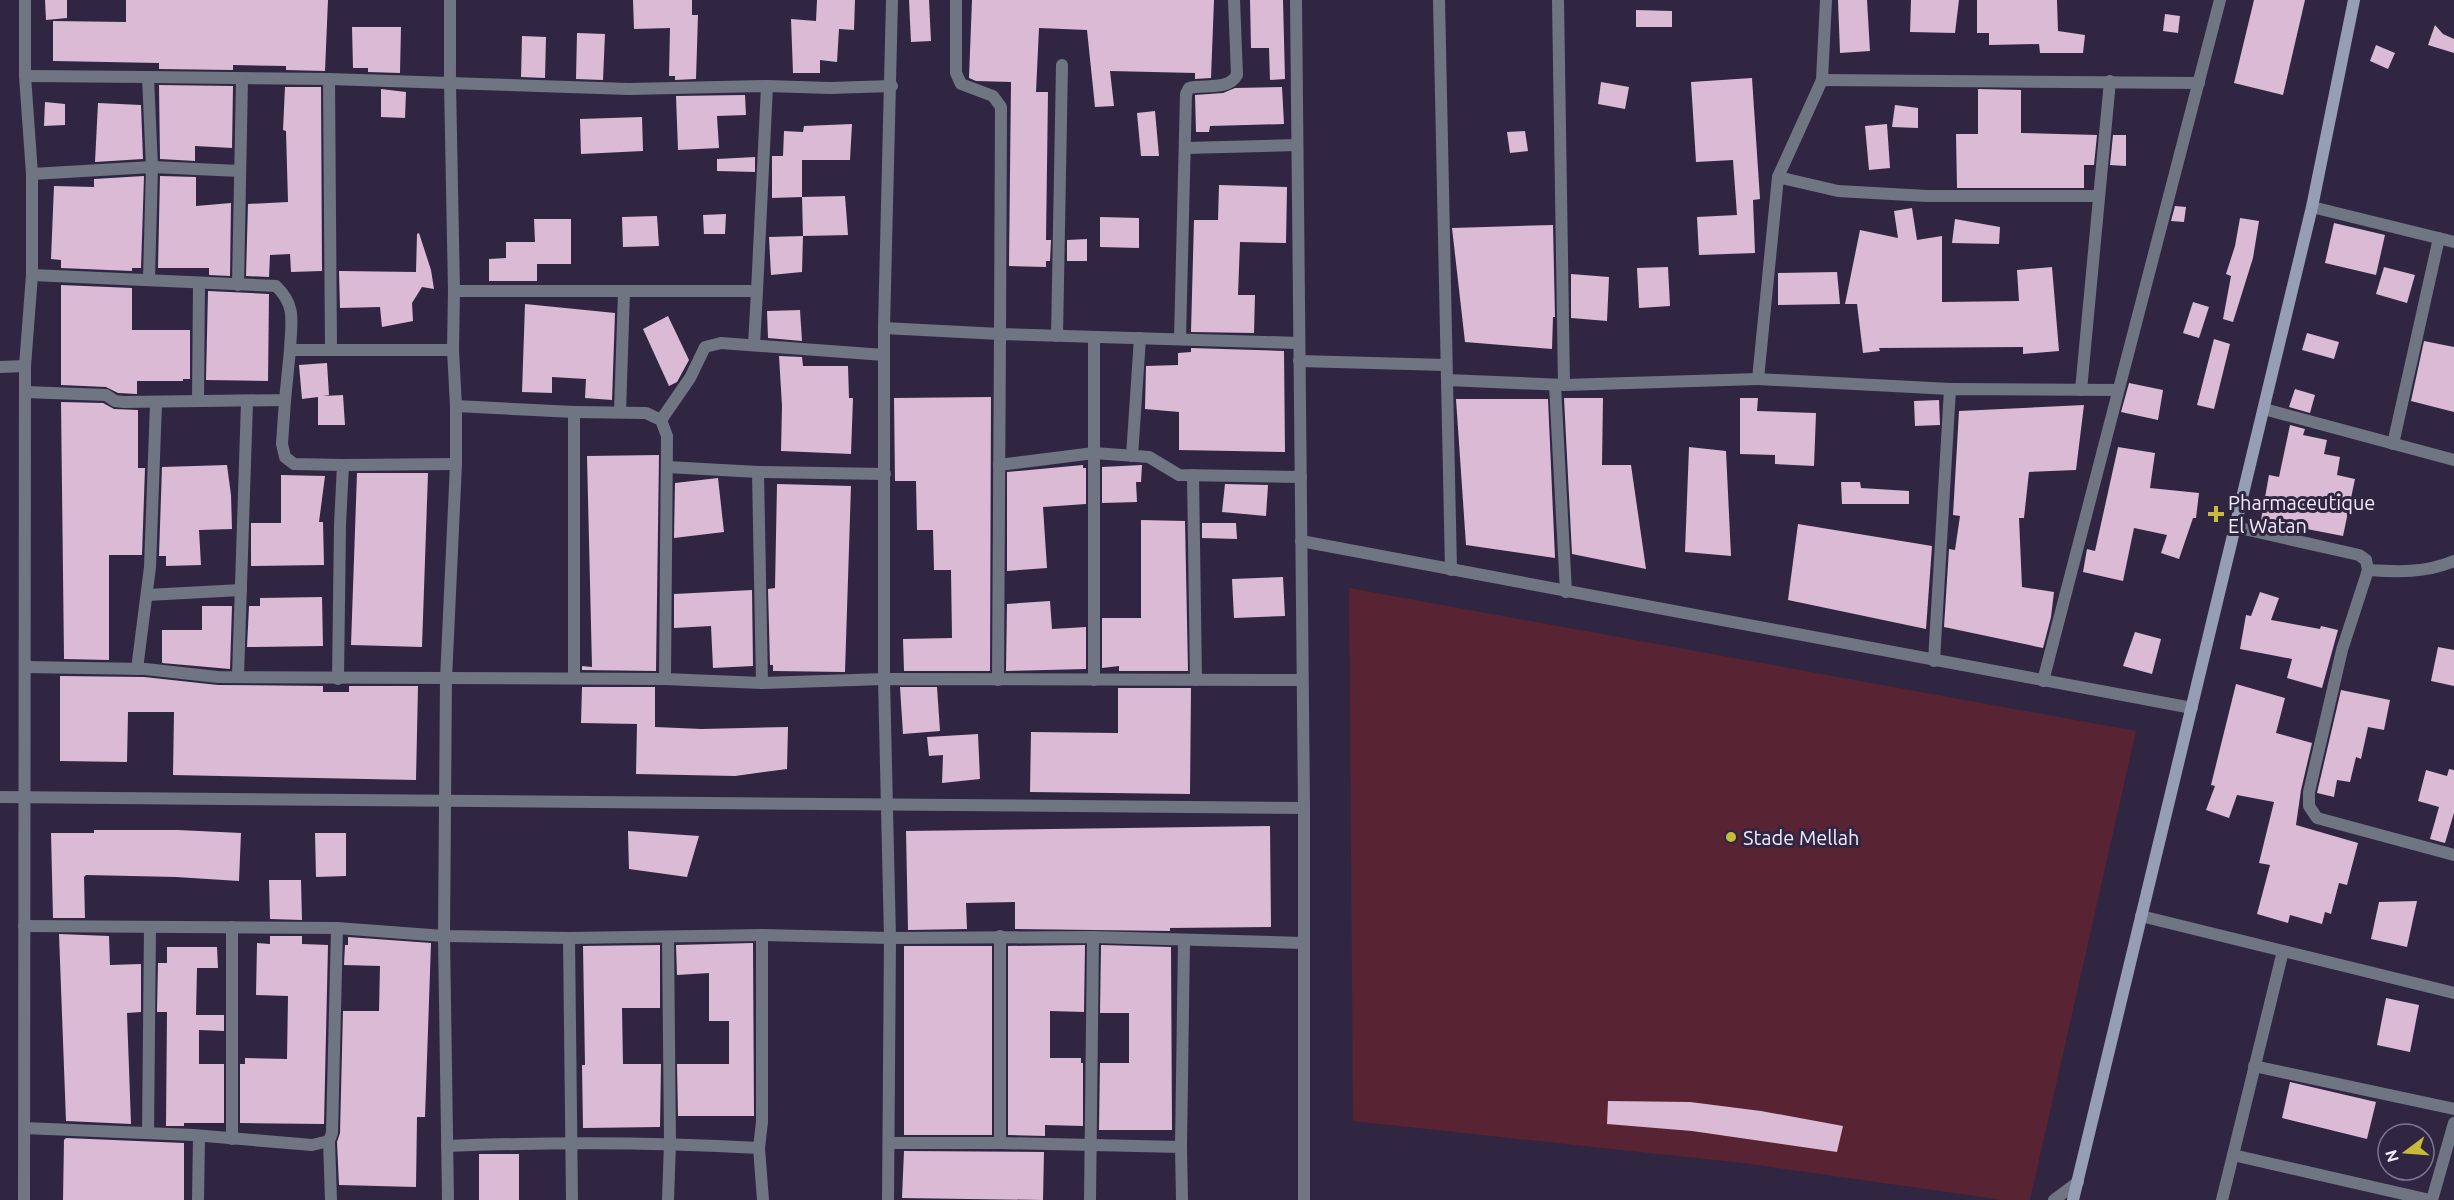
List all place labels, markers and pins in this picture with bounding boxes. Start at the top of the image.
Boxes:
place label: Pharmaceutique El Watan [2228,491,2375,537]
marker: Pharmaceutique El Watan [2209,507,2223,521]
place label: Stade Mellah [1743,826,1860,849]
marker: Stade Mellah [1724,830,1738,844]

